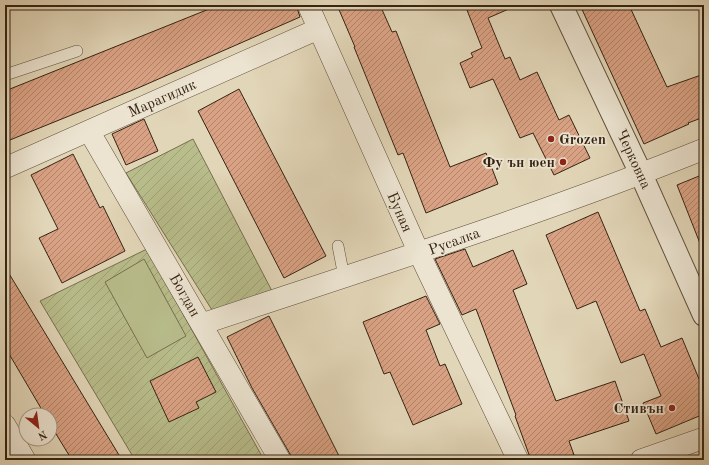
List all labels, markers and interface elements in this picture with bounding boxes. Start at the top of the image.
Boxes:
street label: Марагидик [126,78,199,121]
street label: Черковна [612,128,653,192]
place label: Grozen [559,133,606,148]
marker: Grozen [546,134,556,144]
place label: Фу ън юен [482,156,555,171]
marker: Фу ън юен [558,157,568,167]
street label: Буная [383,190,414,235]
street label: Русалка [427,226,483,259]
street label: Богдан [165,272,202,320]
place label: Стивън [613,402,664,417]
marker: Стивън [667,403,677,413]
north arrow [18,407,58,447]
text: N [35,428,48,442]

